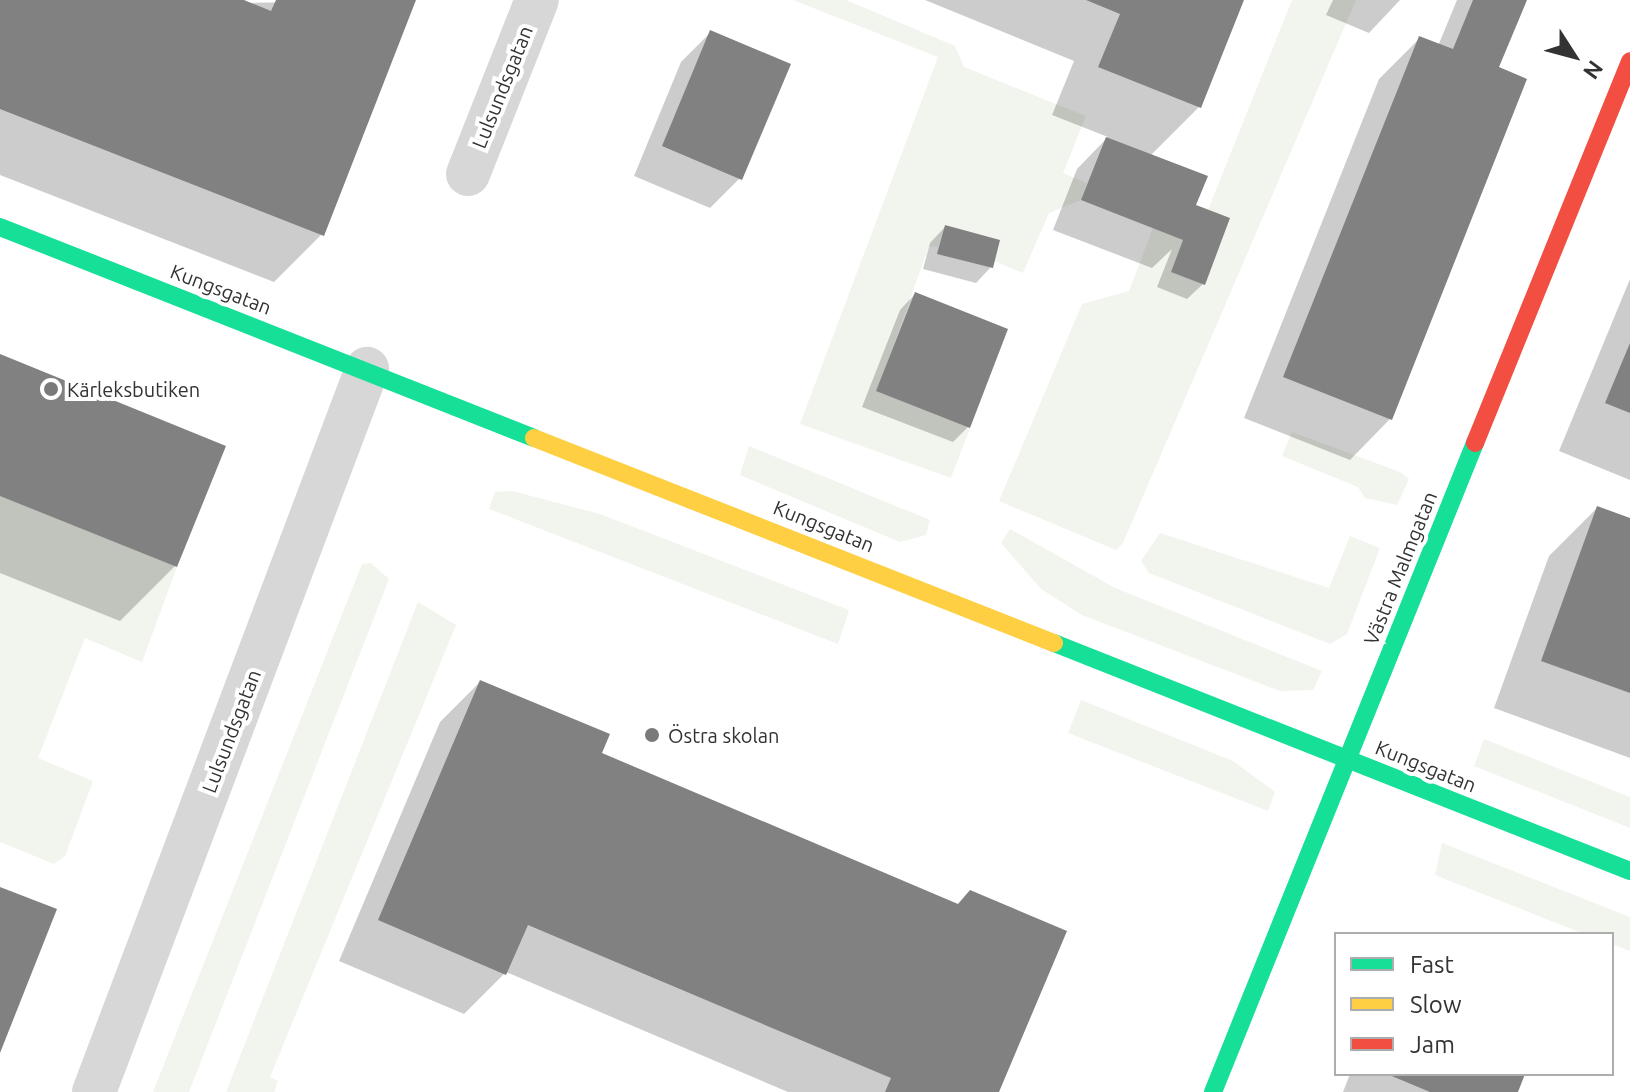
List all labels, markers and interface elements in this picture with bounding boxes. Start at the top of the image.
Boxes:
north arrow [1534,16,1614,96]
street label: Lulsundsgatan [467,22,537,152]
text: N [1579,56,1609,84]
street label: Kungsgatan [167,259,275,319]
place label: Kärleksbutiken [67,377,200,401]
marker: Kärleksbutiken [42,380,60,398]
street label: Västra Malmgatan [1358,488,1442,648]
street label: Kungsgatan [770,495,878,557]
street label: Lulsundsgatan [196,666,266,796]
place label: Östra skolan [668,723,780,747]
marker: Östra skolan [643,726,661,744]
street label: Kungsgatan [1372,735,1480,797]
legend [1334,932,1614,1076]
text: Fast [1410,951,1454,978]
text: Slow [1410,991,1462,1018]
text: Jam [1410,1031,1455,1058]

